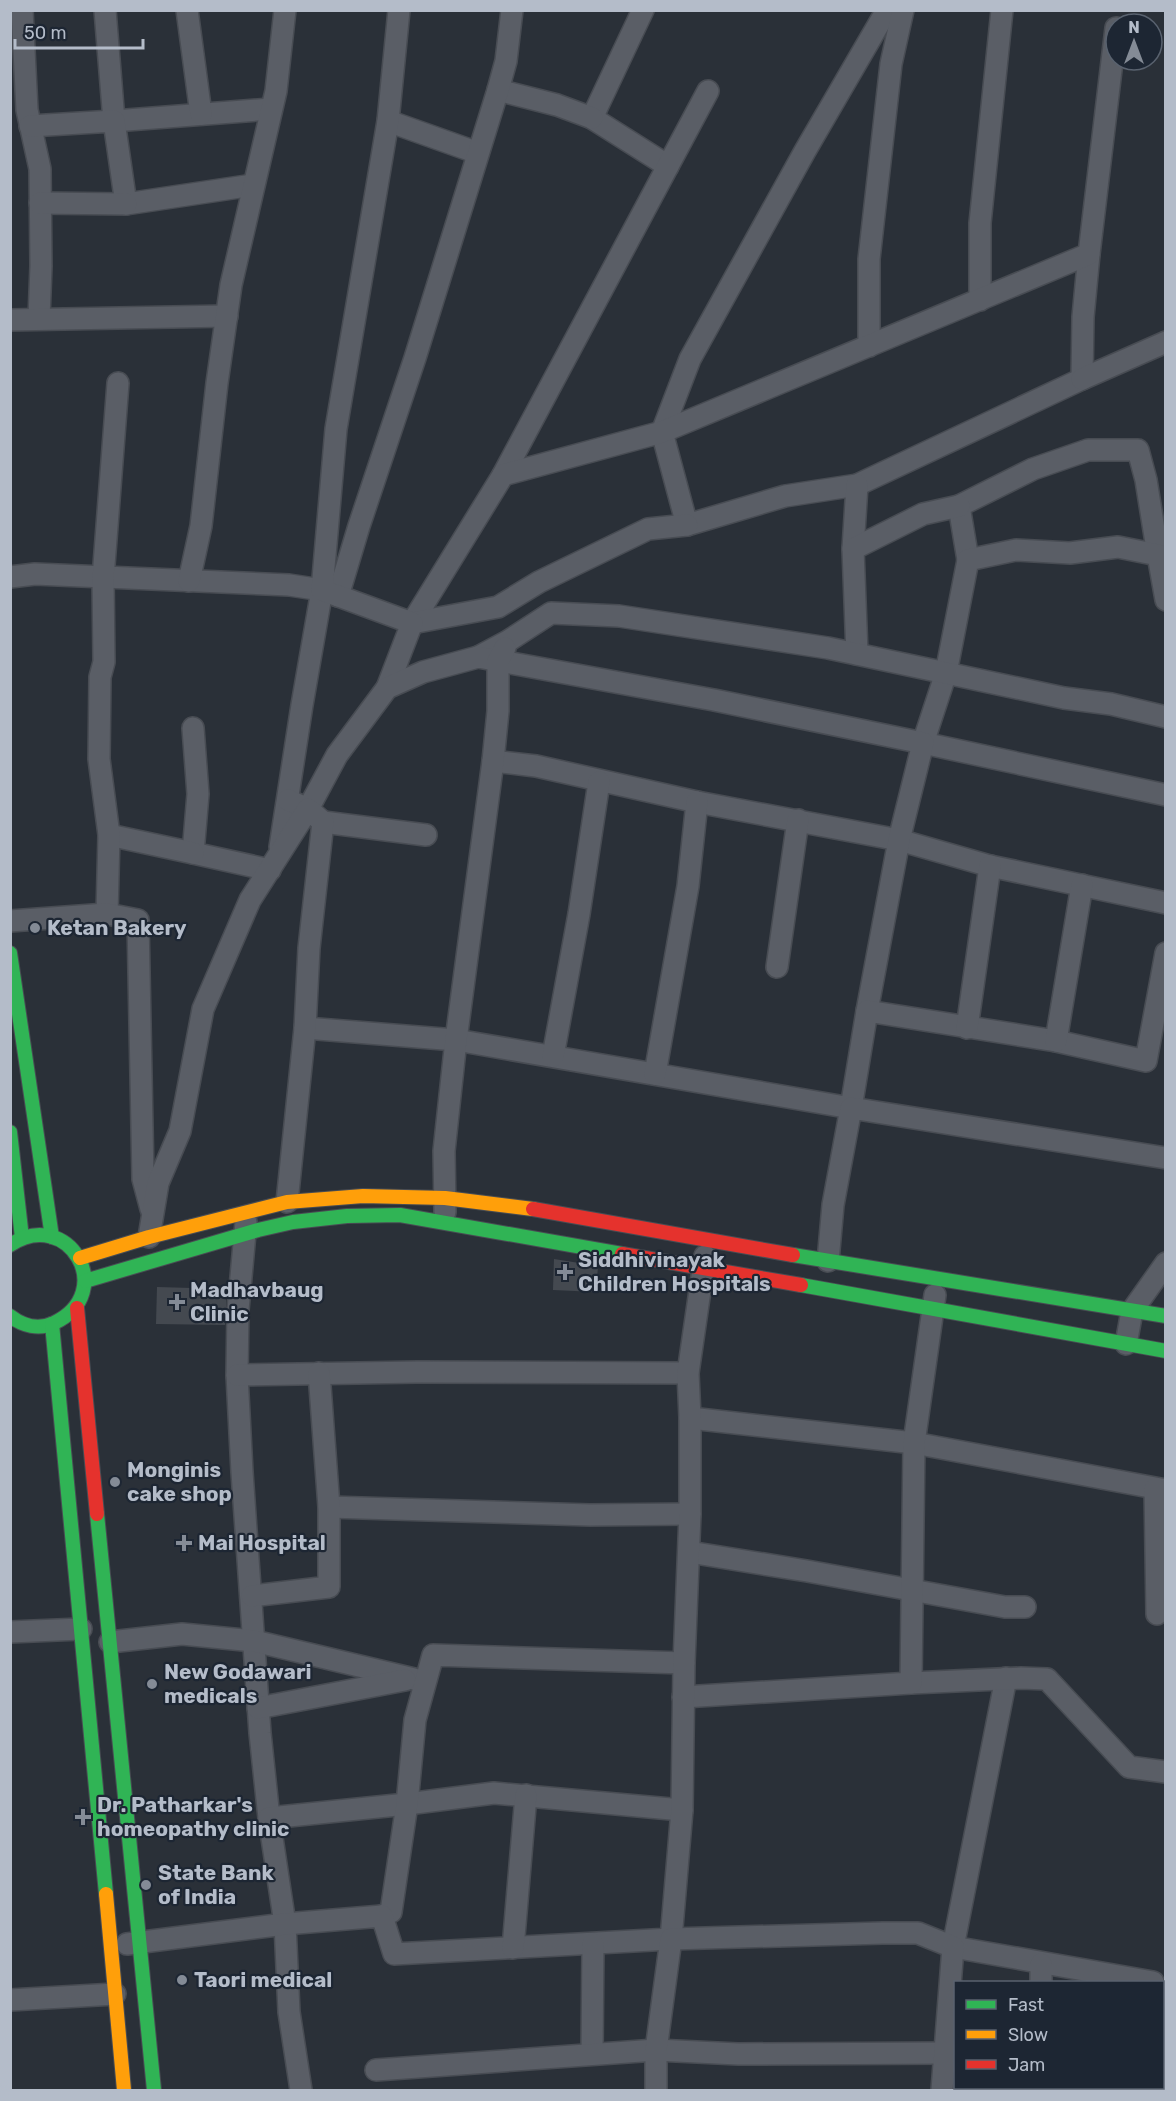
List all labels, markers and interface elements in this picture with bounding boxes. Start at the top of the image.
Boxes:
scale bar [15,12,142,50]
north arrow [1104,12,1164,72]
text: N [1128,18,1140,37]
text: 50 m [24,22,67,44]
place label: Ketan Bakery [47,915,187,940]
marker: Ketan Bakery [28,921,42,935]
place label: Siddhivinayak Children Hospitals [578,1247,771,1296]
marker: Siddhivinayak Children Hospitals [556,1263,574,1281]
place label: Madhavbaug Clinic [190,1277,324,1326]
marker: Madhavbaug Clinic [168,1293,186,1311]
place label: Monginis cake shop [127,1457,232,1506]
marker: Monginis cake shop [108,1475,122,1489]
place label: Mai Hospital [198,1530,326,1555]
marker: Mai Hospital [175,1534,193,1552]
place label: New Godawari medicals [164,1659,311,1708]
marker: New Godawari medicals [145,1677,159,1691]
place label: Dr. Patharkar's homeopathy clinic [97,1792,289,1841]
marker: Dr. Patharkar's homeopathy clinic [74,1808,92,1826]
place label: State Bank of India [158,1860,274,1909]
marker: State Bank of India [139,1878,153,1892]
place label: Taori medical [194,1967,332,1992]
marker: Taori medical [175,1973,189,1987]
legend [954,1981,1164,2089]
text: Fast [1008,1994,1044,2016]
text: Slow [1008,2024,1048,2046]
text: Jam [1008,2054,1045,2076]

